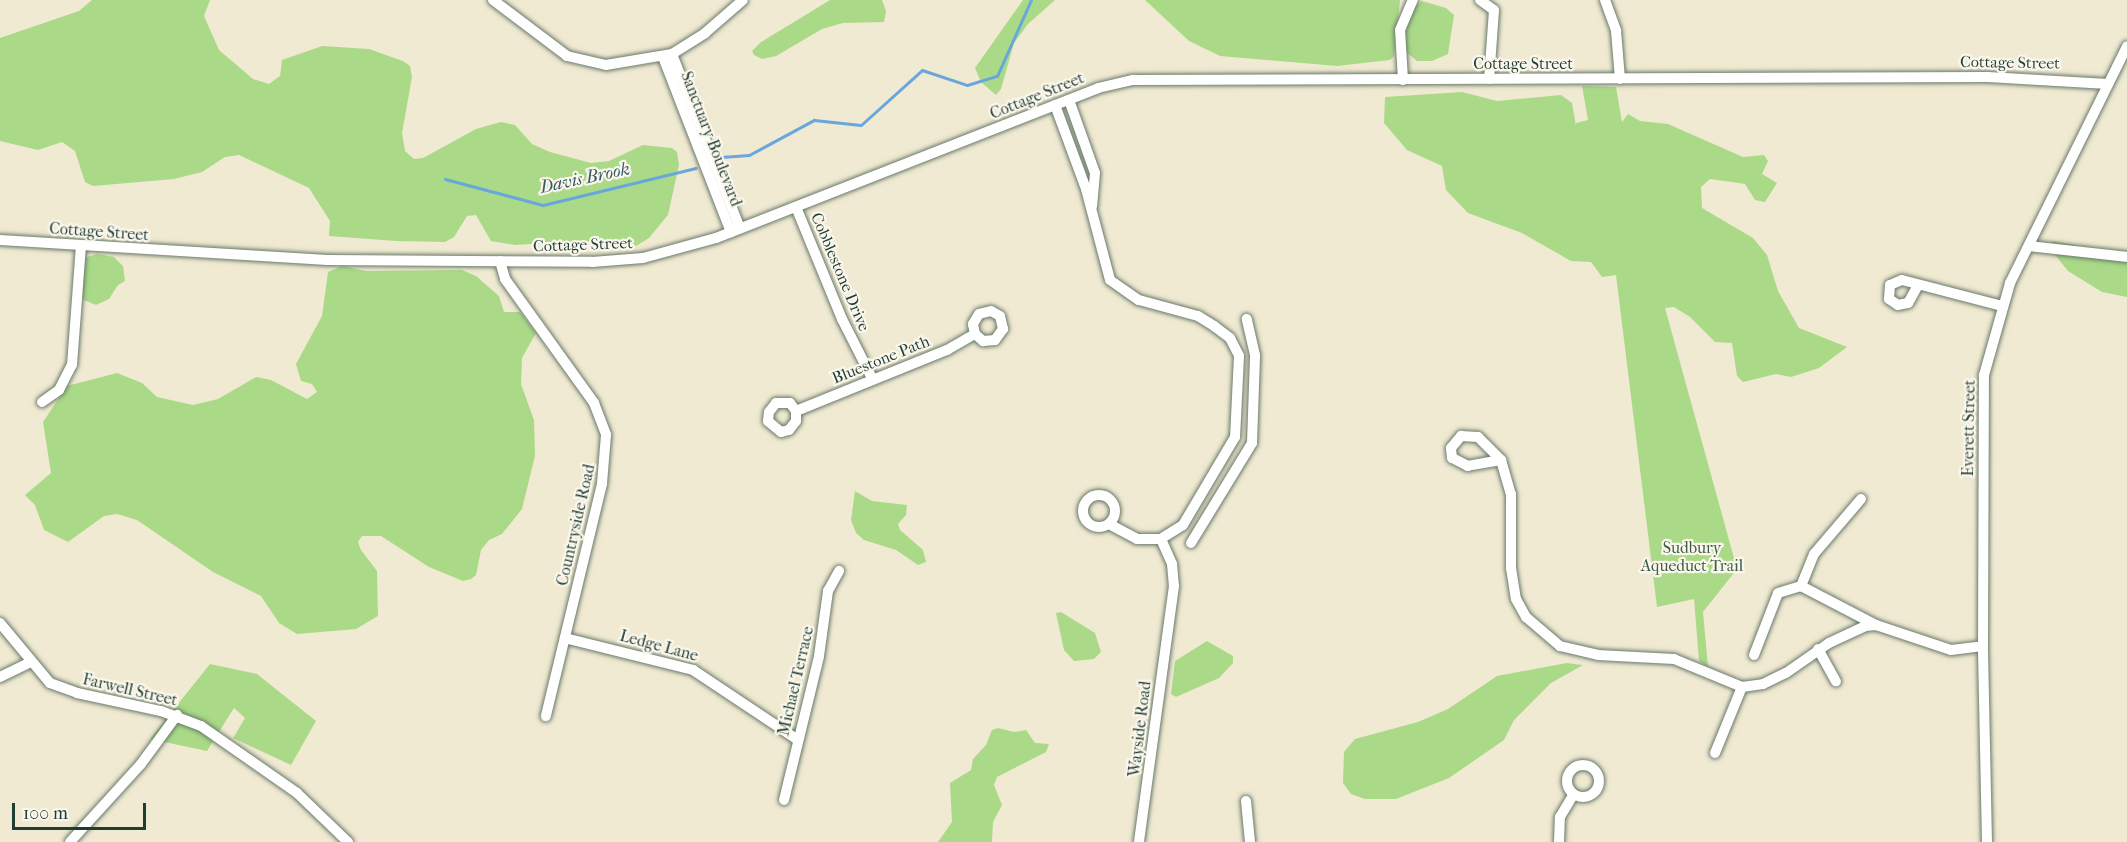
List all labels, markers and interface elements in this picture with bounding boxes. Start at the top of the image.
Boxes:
street label: Cottage Street [1960,53,2060,73]
street label: Cottage Street [1473,54,1573,74]
street label: Cottage Street [987,68,1087,124]
street label: Sanctuary Boulevard [676,69,746,209]
water label: Davis Brook [538,159,632,199]
street label: Cobblestone Drive [806,210,874,334]
street label: Cottage Street [49,219,149,245]
street label: Cottage Street [533,234,633,256]
street label: Bluestone Path [829,332,933,388]
street label: Everett Street [1959,379,1979,477]
street label: Countryside Road [553,462,599,588]
park label: Sudbury Aqueduct Trail [1641,538,1743,576]
street label: Michael Terrace [774,624,818,738]
street label: Ledge Lane [618,626,700,666]
street label: Farwell Street [81,670,179,710]
street label: Wayside Road [1125,680,1155,778]
scale bar [15,791,148,829]
text: 100 m [23,803,68,824]

